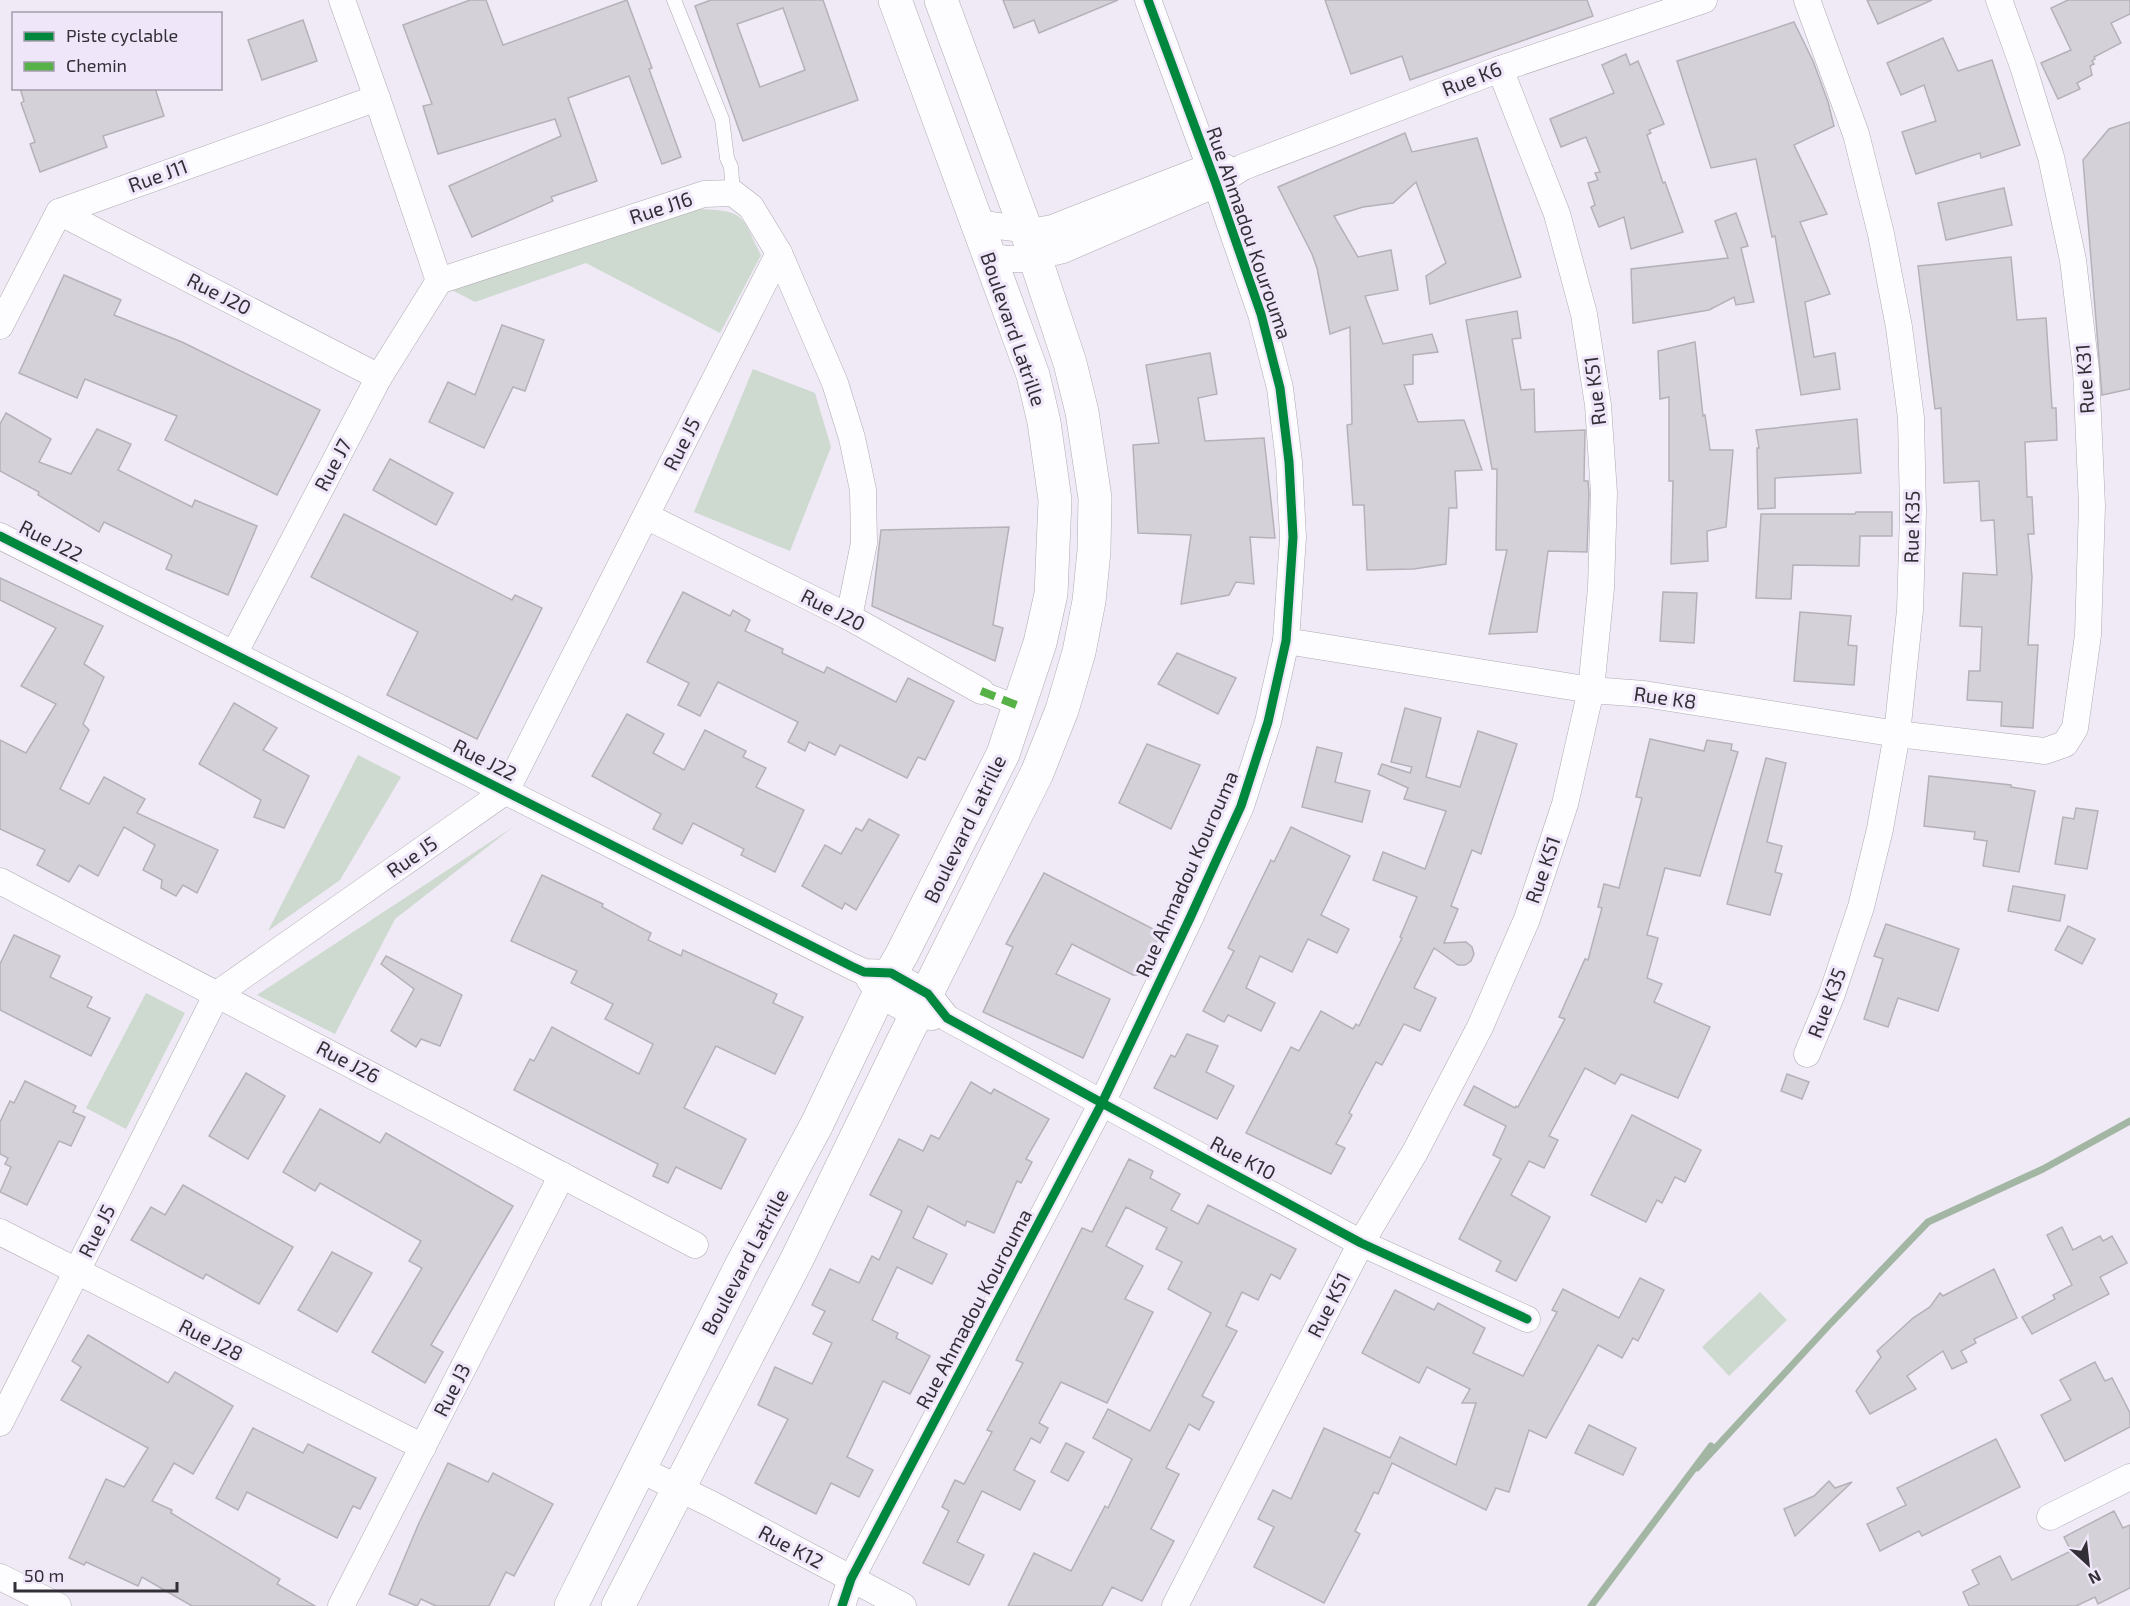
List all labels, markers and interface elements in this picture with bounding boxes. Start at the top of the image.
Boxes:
legend [12,12,222,90]
text: Piste cyclable [66,24,178,46]
text: Chemin [66,54,127,76]
street label: Rue K6 [1438,56,1505,100]
street label: Rue Ahmadou Kourouma [1202,123,1298,342]
street label: Rue J11 [125,153,191,197]
street label: Rue J16 [626,186,695,228]
street label: Boulevard Latrille [976,248,1052,409]
street label: Rue J20 [183,267,255,319]
street label: Rue K31 [2070,343,2098,415]
street label: Rue K51 [1578,355,1610,427]
street label: Rue J5 [658,413,705,474]
street label: Rue J7 [308,434,356,495]
street label: Rue K35 [1898,490,1924,563]
street label: Rue J22 [16,514,87,566]
street label: Rue J20 [797,583,869,635]
street label: Rue K8 [1632,681,1698,713]
street label: Rue J22 [450,733,521,785]
street label: Boulevard Latrille [918,751,1010,906]
street label: Rue Ahmadou Kourouma [1130,767,1242,980]
street label: Rue J5 [382,830,441,882]
street label: Rue K51 [1519,833,1565,906]
street label: Rue K35 [1802,964,1850,1041]
street label: Rue J26 [313,1035,384,1088]
street label: Rue K10 [1207,1130,1280,1184]
street label: Boulevard Latrille [696,1185,793,1338]
street label: Rue J5 [73,1200,120,1261]
street label: Rue Ahmadou Kourouma [910,1204,1036,1413]
street label: Rue K51 [1302,1268,1355,1341]
street label: Rue J28 [175,1313,248,1365]
street label: Rue J3 [428,1359,475,1420]
street label: Rue K12 [755,1519,828,1573]
north arrow [2058,1534,2118,1594]
scale bar [15,1555,177,1593]
text: 50 m [24,1564,64,1586]
text: N [2086,1567,2105,1589]

